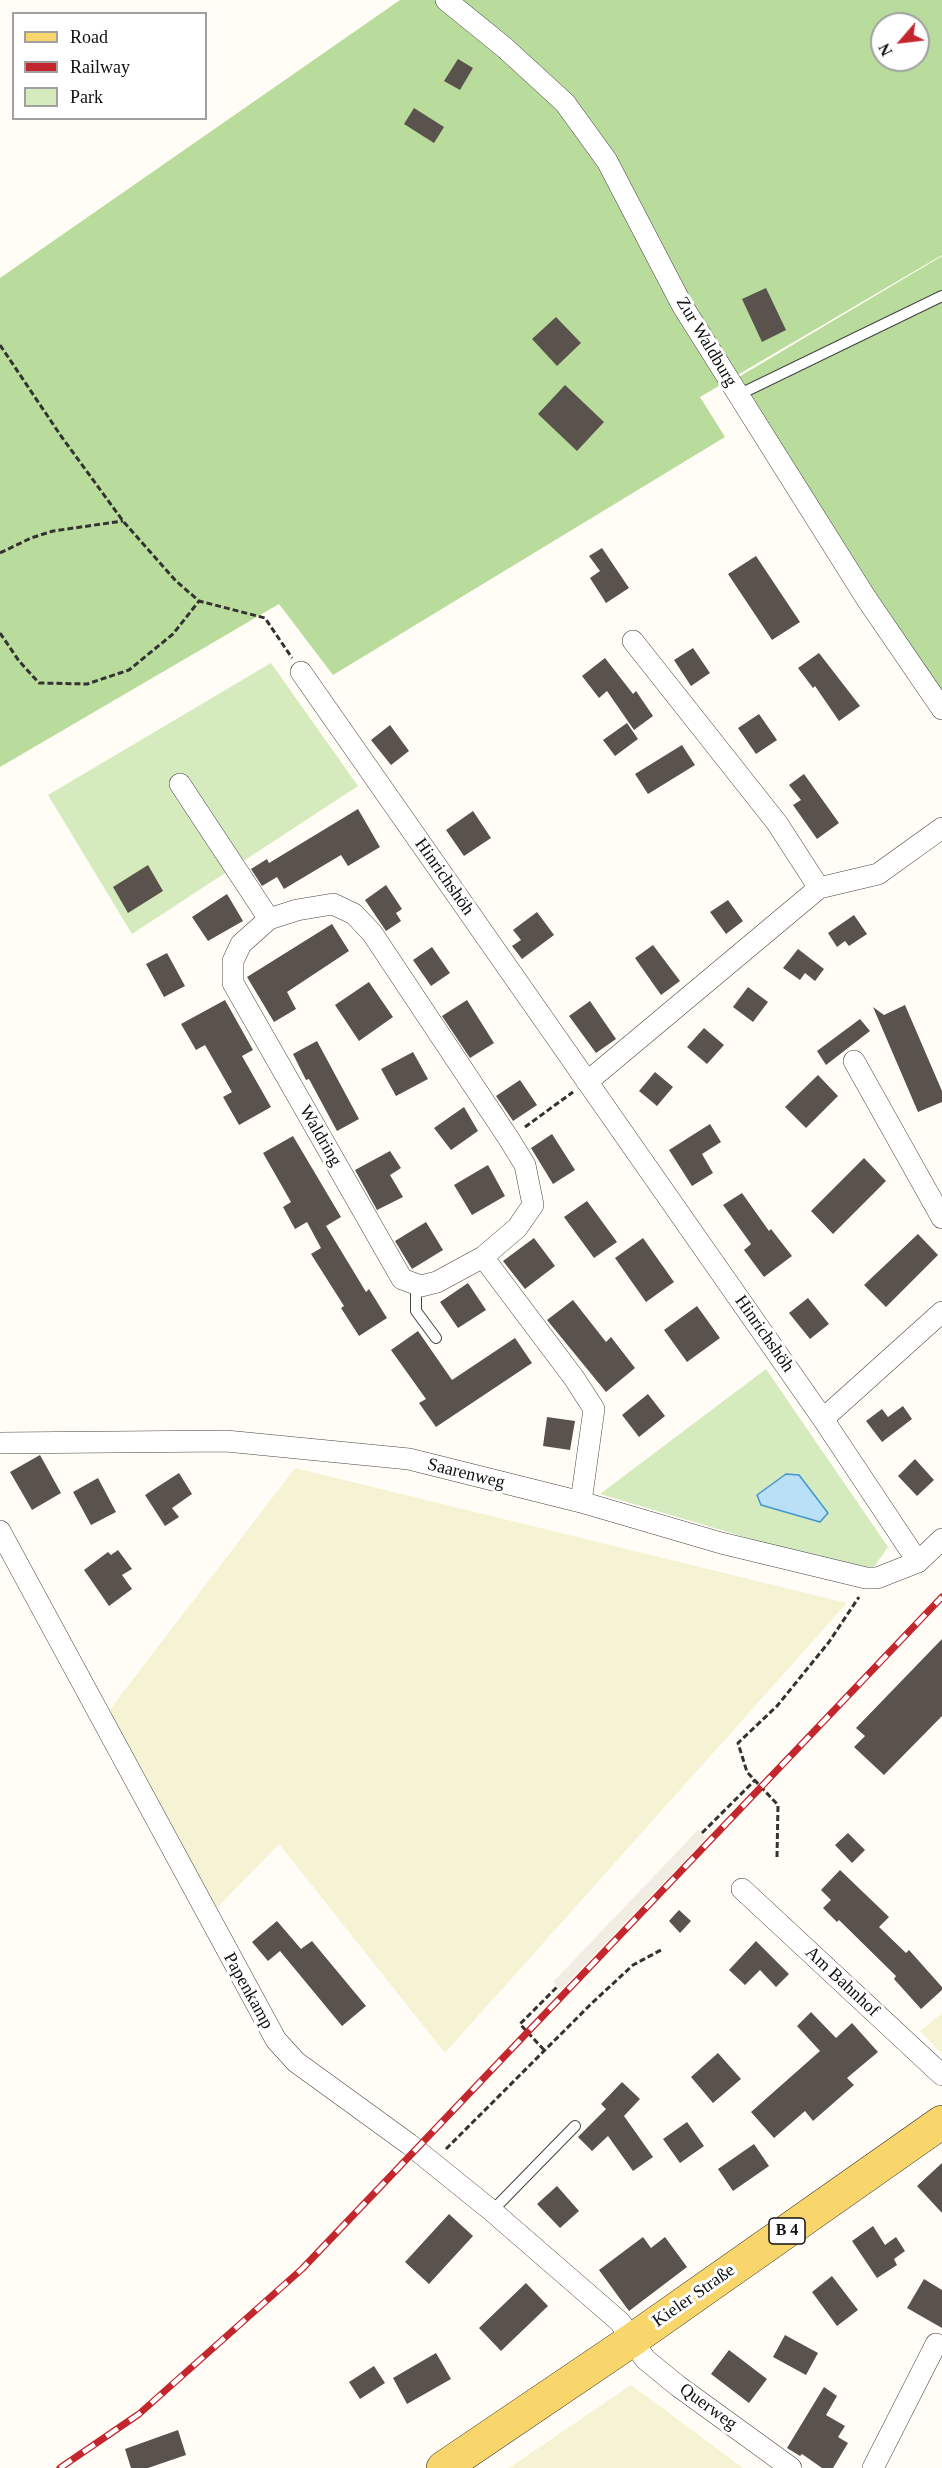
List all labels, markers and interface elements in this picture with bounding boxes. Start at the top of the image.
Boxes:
legend [12,12,207,120]
north arrow [870,12,930,72]
text: Road [70,27,108,47]
text: N [875,41,896,59]
text: Railway [70,57,130,77]
text: Park [70,87,103,107]
street label: Zur Waldburg [671,293,741,391]
street label: Hinrichshöh [410,834,478,920]
street label: Waldring [294,1102,346,1170]
street label: Hinrichshöh [730,1291,798,1377]
street label: Saarenweg [425,1454,507,1494]
street label: Am Bahnhof [800,1942,884,2022]
street label: Papenkamp [218,1949,278,2033]
road number: B 4 [769,2218,805,2244]
street label: Kieler Straße [649,2260,739,2332]
street label: Querweg [675,2379,741,2435]

